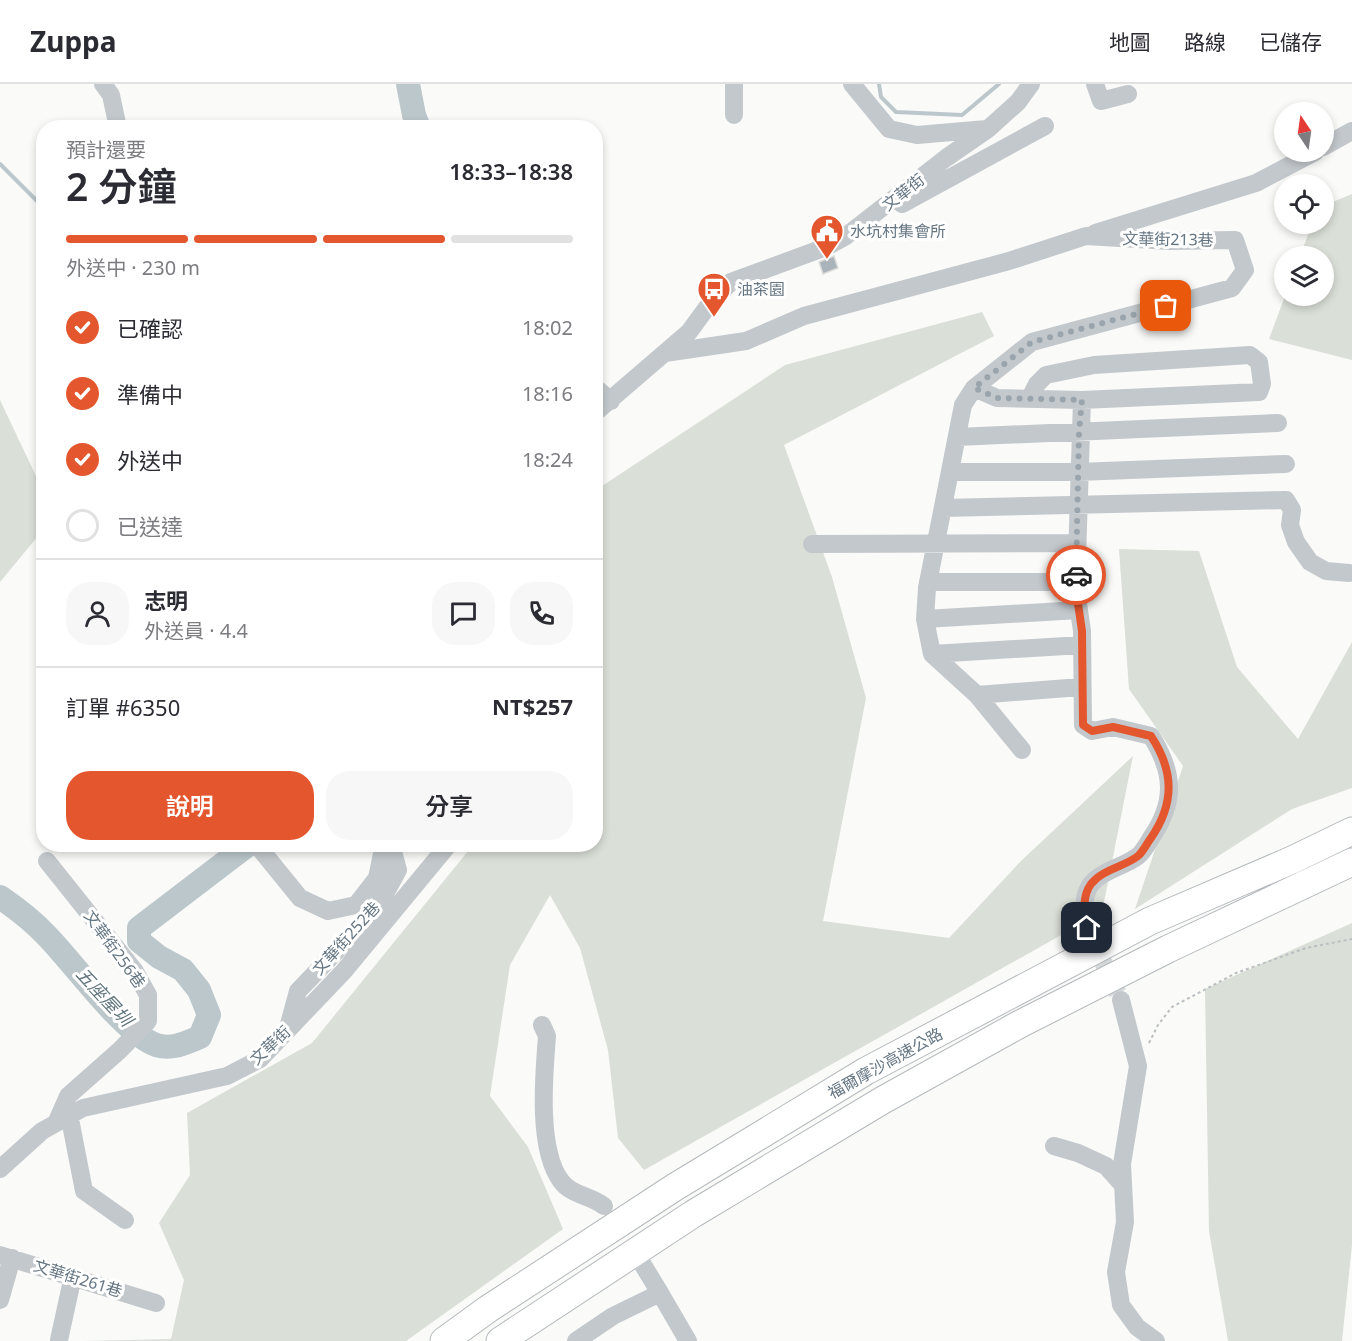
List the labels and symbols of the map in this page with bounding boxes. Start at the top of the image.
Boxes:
north arrow [1274,102,1334,162]
street label: 文華街 [877,169,929,215]
public building icon: 水坑村集會所 [809,213,845,260]
place label: 水坑村集會所 [850,220,946,242]
street label: 文華街213巷 [1122,227,1214,251]
bus stop icon: 油茶園 [696,271,732,318]
place label: 油茶園 [737,278,785,300]
pin [1140,280,1191,331]
courier [1046,545,1106,605]
street label: 文華街252巷 [307,897,385,979]
pin [1061,902,1112,953]
street label: 文華街256巷 [79,906,151,992]
water label: 五座屋圳 [71,962,140,1033]
street label: 文華街 [245,1021,295,1069]
street label: 福爾摩沙高速公路 [824,1022,946,1104]
street label: 文華街261巷 [31,1254,125,1302]

